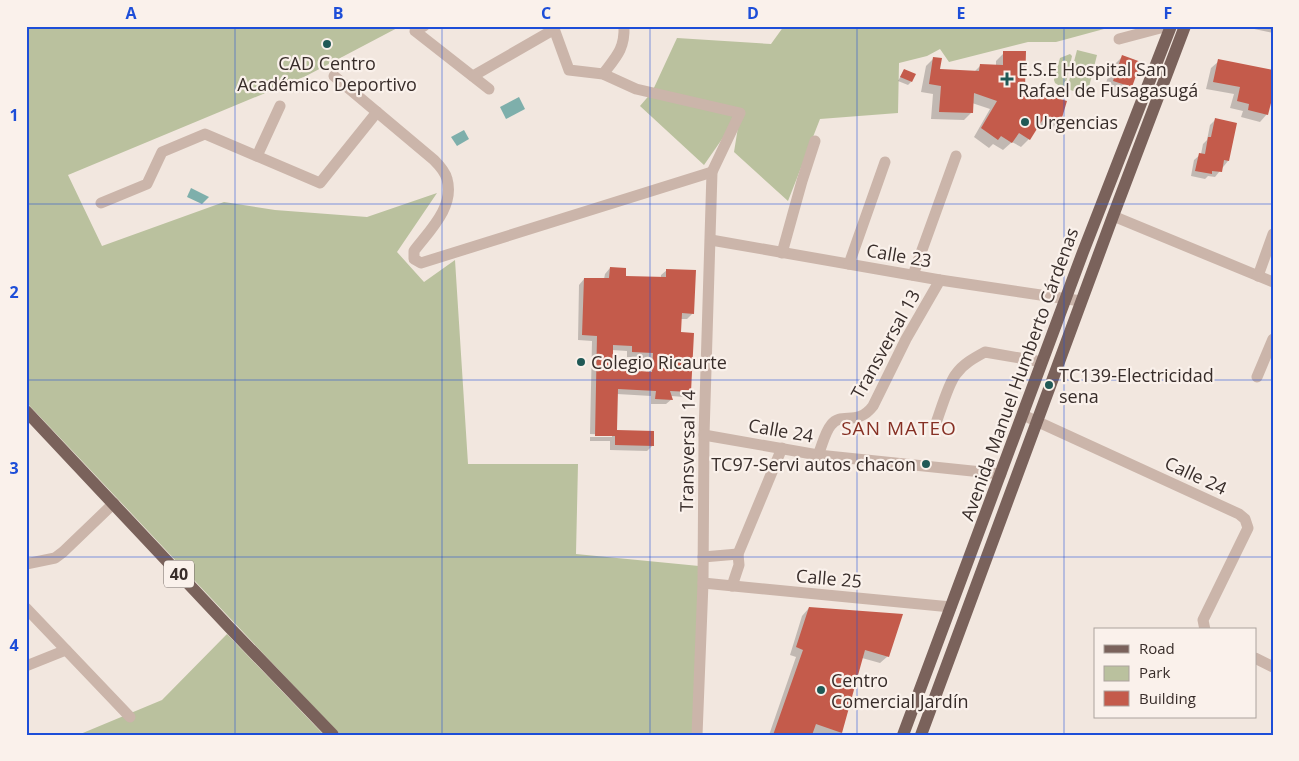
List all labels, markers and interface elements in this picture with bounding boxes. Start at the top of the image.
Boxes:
text: A [125,2,137,24]
text: B [333,2,343,24]
text: C [541,2,551,24]
text: D [747,2,759,24]
text: E [957,2,966,24]
text: F [1164,2,1172,24]
marker: CAD Centro Académico Deportivo [321,38,333,50]
place label: CAD Centro Académico Deportivo [237,51,417,96]
place label: E.S.E Hospital San Rafael de Fusagasugá [1018,57,1198,102]
marker: E.S.E Hospital San Rafael de Fusagasugá [1000,72,1014,86]
text: 1 [9,104,19,126]
place label: Urgencias [1035,110,1118,134]
marker: Urgencias [1019,116,1031,128]
street label: Avenida Manuel Humberto Cárdenas [955,224,1083,524]
street label: Calle 23 [865,237,933,273]
text: 2 [9,281,19,303]
street label: Transversal 13 [845,285,925,403]
place label: Colegio Ricaurte [591,350,727,374]
marker: Colegio Ricaurte [575,356,587,368]
place label: TC139-Electricidad sena [1059,363,1214,408]
marker: TC139-Electricidad sena [1043,379,1055,391]
street label: Transversal 14 [674,390,700,512]
street label: Calle 24 [747,412,815,448]
district label: SAN MATEO [841,415,957,441]
street label: Calle 24 [1161,450,1231,500]
place label: TC97-Servi autos chacon [711,452,916,476]
text: 3 [9,457,19,479]
marker: TC97-Servi autos chacon [920,458,932,470]
road number: 40 [164,560,194,588]
street label: Calle 25 [795,563,863,593]
legend [1094,628,1256,718]
text: 4 [9,634,19,656]
text: Road [1139,638,1175,658]
text: Park [1139,662,1170,682]
place label: Centro Comercial Jardín [831,668,968,713]
marker: Centro Comercial Jardín [815,684,827,696]
text: Building [1139,688,1196,708]

